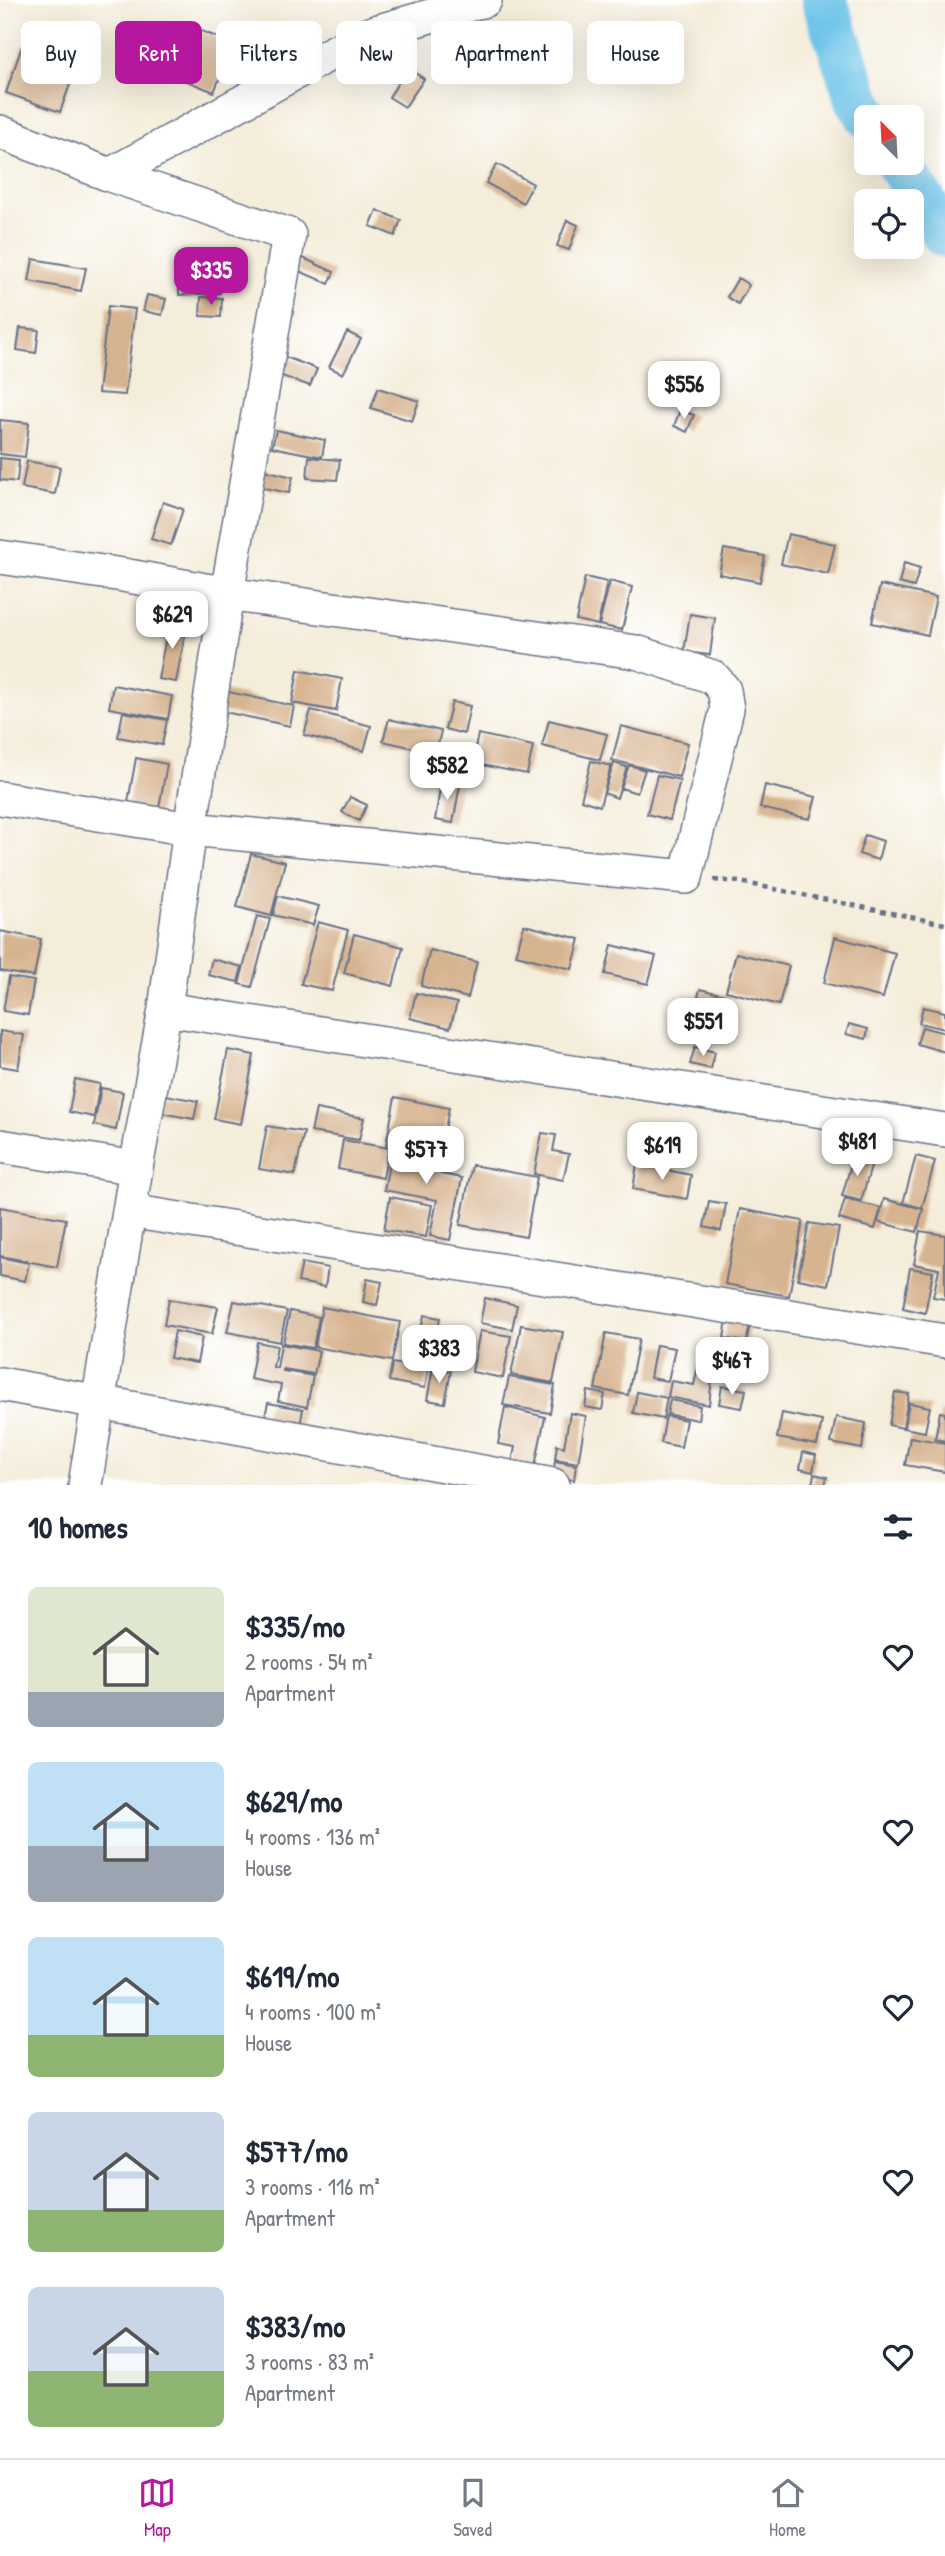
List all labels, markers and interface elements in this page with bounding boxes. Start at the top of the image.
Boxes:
chip: Buy [21,21,101,84]
chip: Rent [115,21,202,84]
chip: Filters [216,21,322,84]
chip: New [336,21,417,84]
chip: Apartment [431,21,573,84]
chip: House [587,21,684,84]
north arrow [854,105,924,175]
map controls [854,105,924,259]
button: locate [854,189,924,259]
pin: $335 [170,247,252,307]
text: $335 [190,254,232,285]
pin: $556 [643,362,725,421]
text: $556 [664,368,704,399]
pin: $629 [131,592,213,651]
text: $629 [152,598,192,629]
pin: $582 [406,742,488,802]
text: $582 [426,749,468,780]
pin: $551 [662,998,744,1058]
text: $551 [683,1005,723,1036]
pin: $481 [816,1118,898,1178]
pin: $619 [621,1122,703,1182]
text: $481 [838,1125,876,1156]
pin: $577 [385,1126,467,1186]
text: $619 [643,1129,681,1160]
text: $577 [404,1133,448,1164]
pin: $383 [398,1326,480,1385]
text: $383 [418,1332,460,1363]
pin: $467 [691,1338,773,1397]
text: $467 [712,1344,752,1375]
text: 10 homes [28,1507,128,1547]
icon: filters [879,1508,917,1546]
text: $335/mo [245,1606,345,1646]
icon: home [84,1615,168,1699]
icon: heart [879,1638,917,1676]
text: 2 rooms · 54 m² [245,1646,373,1677]
text: Apartment [245,1677,335,1708]
text: $629/mo [245,1781,342,1821]
icon: home [84,1790,168,1874]
icon: heart [879,1813,917,1851]
text: 4 rooms · 136 m² [245,1821,380,1852]
text: House [245,1852,292,1883]
text: $619/mo [245,1956,339,1996]
icon: home [84,1965,168,2049]
icon: heart [879,1988,917,2026]
text: 4 rooms · 100 m² [245,1996,381,2027]
text: House [245,2027,292,2058]
text: $577/mo [245,2131,348,2171]
icon: home [84,2140,168,2224]
icon: heart [879,2163,917,2201]
text: 3 rooms · 116 m² [245,2171,380,2202]
text: Apartment [245,2202,335,2233]
text: $383/mo [245,2306,345,2346]
icon: home [84,2315,168,2399]
icon: heart [879,2338,917,2376]
text: 3 rooms · 83 m² [245,2346,374,2377]
text: Apartment [245,2377,335,2408]
tab: Map [138,2474,176,2542]
tab: Saved [453,2474,492,2542]
tab: Home [769,2474,807,2542]

